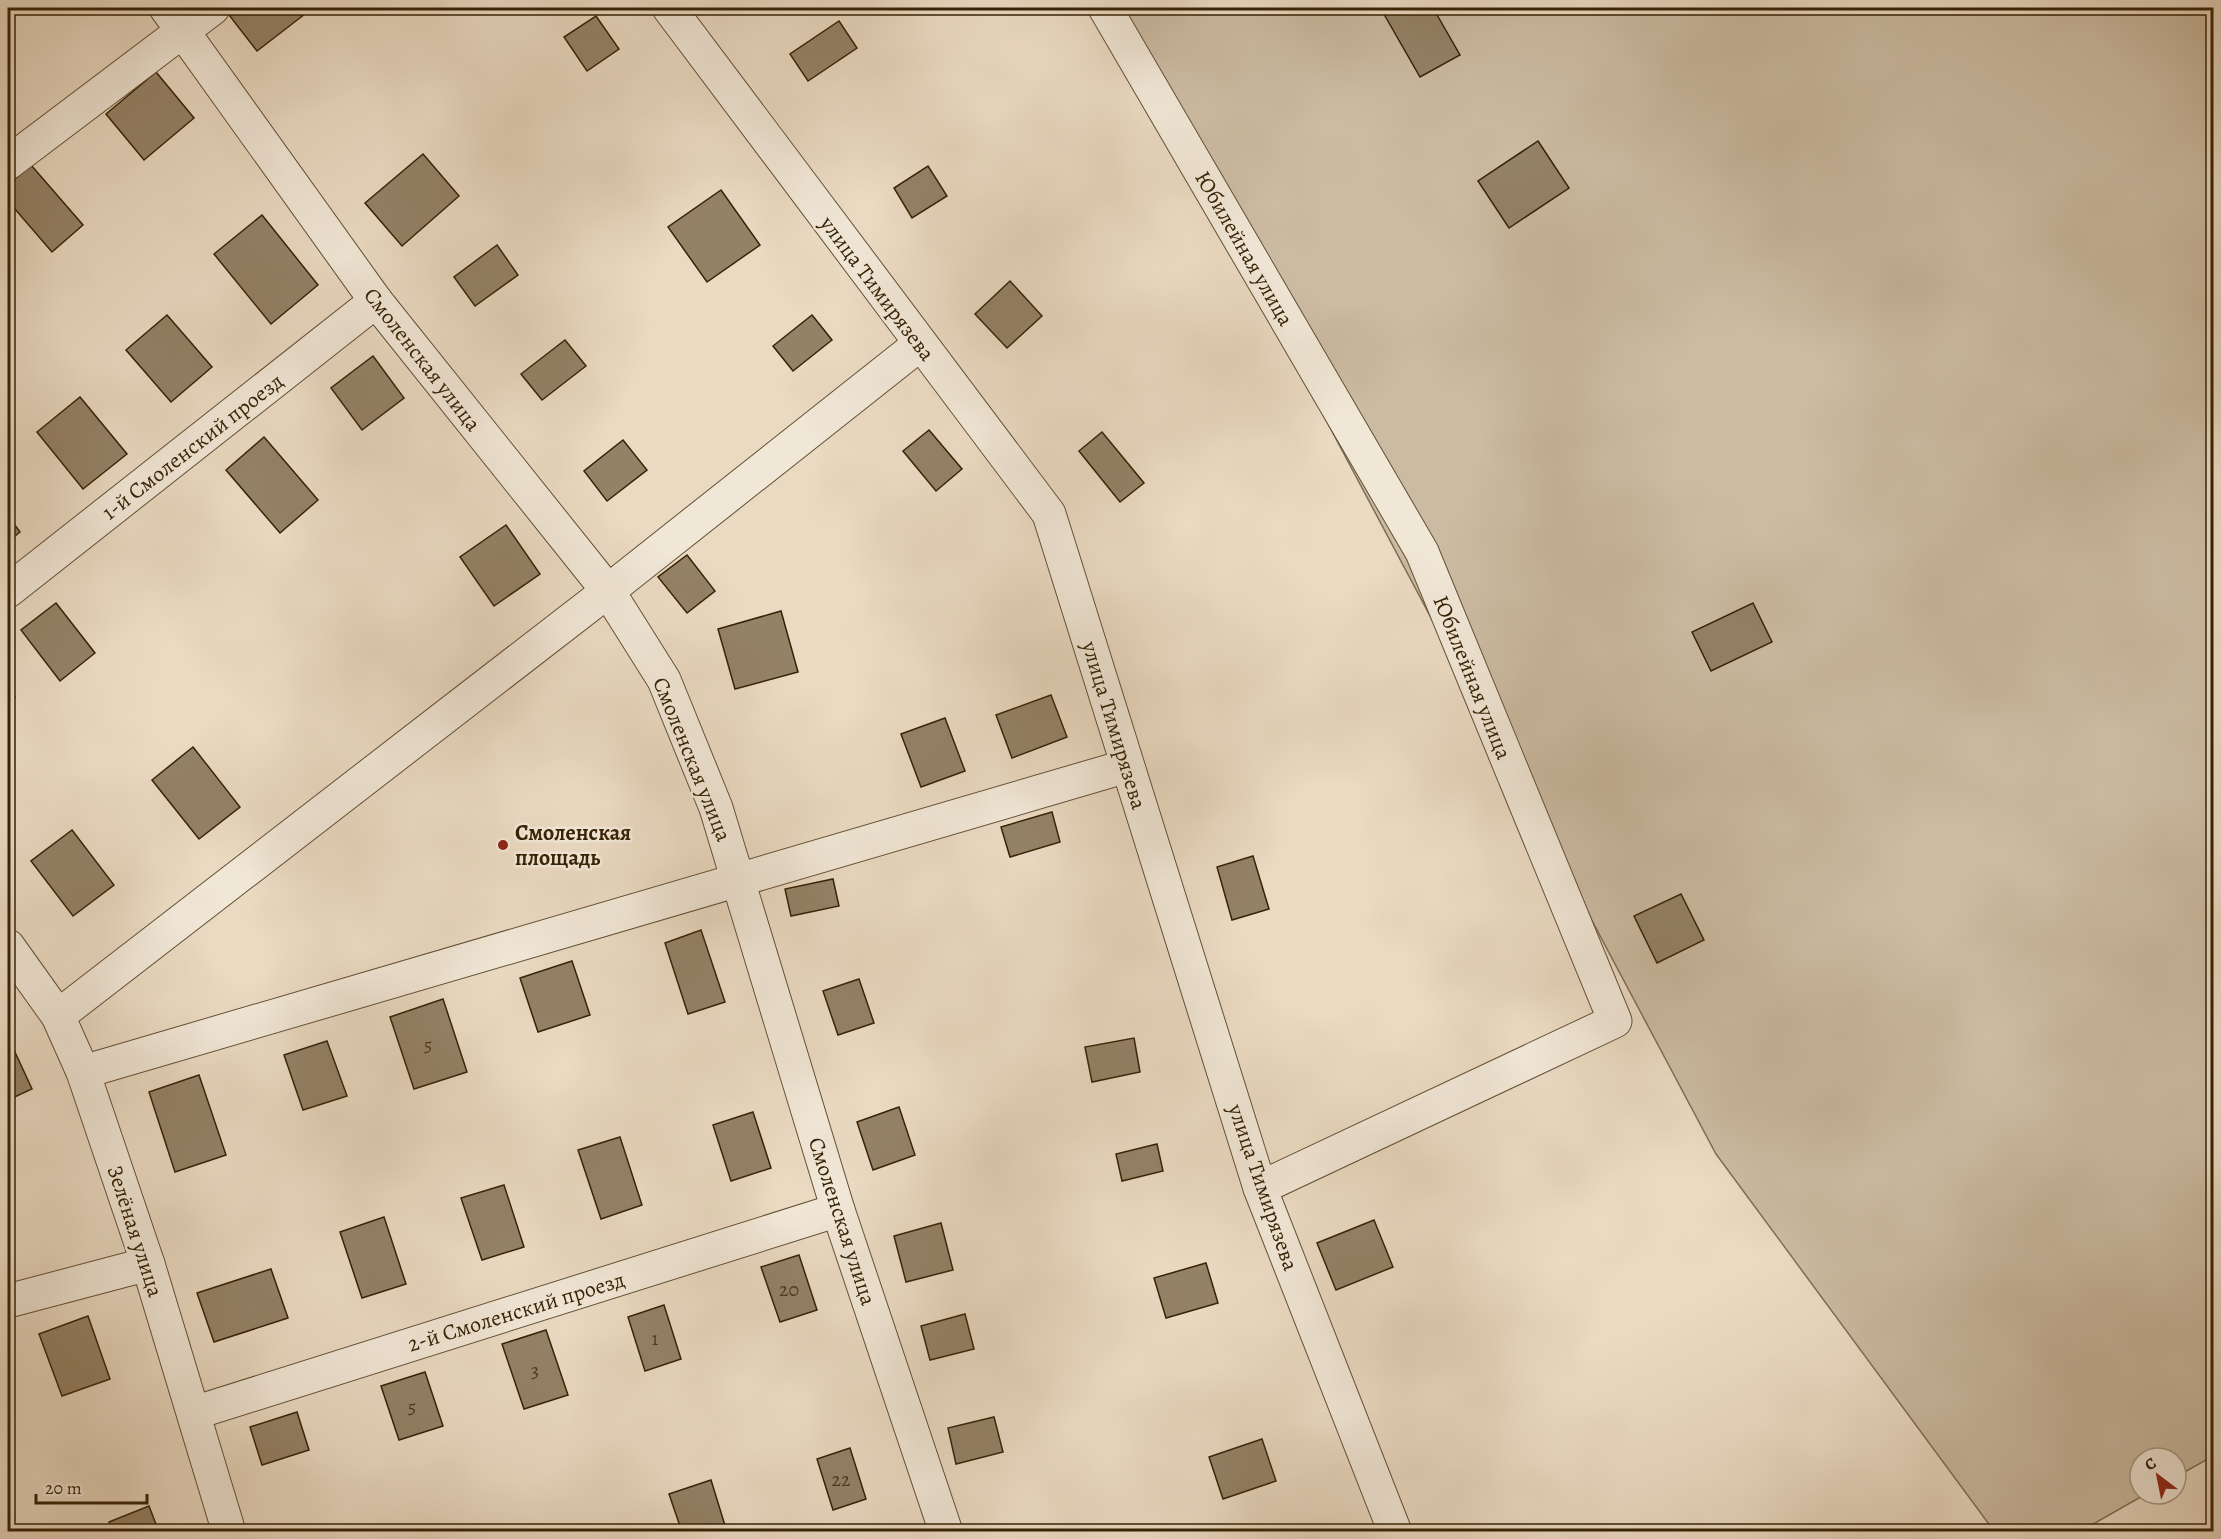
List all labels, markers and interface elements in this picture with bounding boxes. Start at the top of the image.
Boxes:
street label: Юбилейная улица [1188,165,1301,332]
street label: улица Тимирязева [812,209,942,368]
street label: Смоленская улица [357,282,488,438]
street label: 1-й Смоленский проезд [96,366,290,527]
street label: Юбилейная улица [1425,591,1519,765]
street label: улица Тимирязева [1074,637,1154,814]
street label: Смоленская улица [645,673,739,847]
place label: Смоленская площадь [515,818,631,873]
marker: Смоленская площадь [496,838,510,852]
house number: 5 [424,1031,432,1058]
street label: улица Тимирязева [1220,1099,1306,1275]
street label: Смоленская улица [801,1134,884,1310]
street label: Зелёная улица [100,1162,171,1302]
street label: 2-й Смоленский проезд [404,1265,629,1359]
house number: 20 [779,1276,799,1303]
house number: 1 [652,1325,659,1352]
house number: 3 [531,1357,539,1384]
house number: 5 [408,1393,416,1420]
north arrow [2128,1446,2188,1506]
text: С [2141,1452,2161,1476]
house number: 22 [832,1466,851,1493]
scale bar [36,1467,147,1505]
text: 20 m [45,1476,82,1500]

